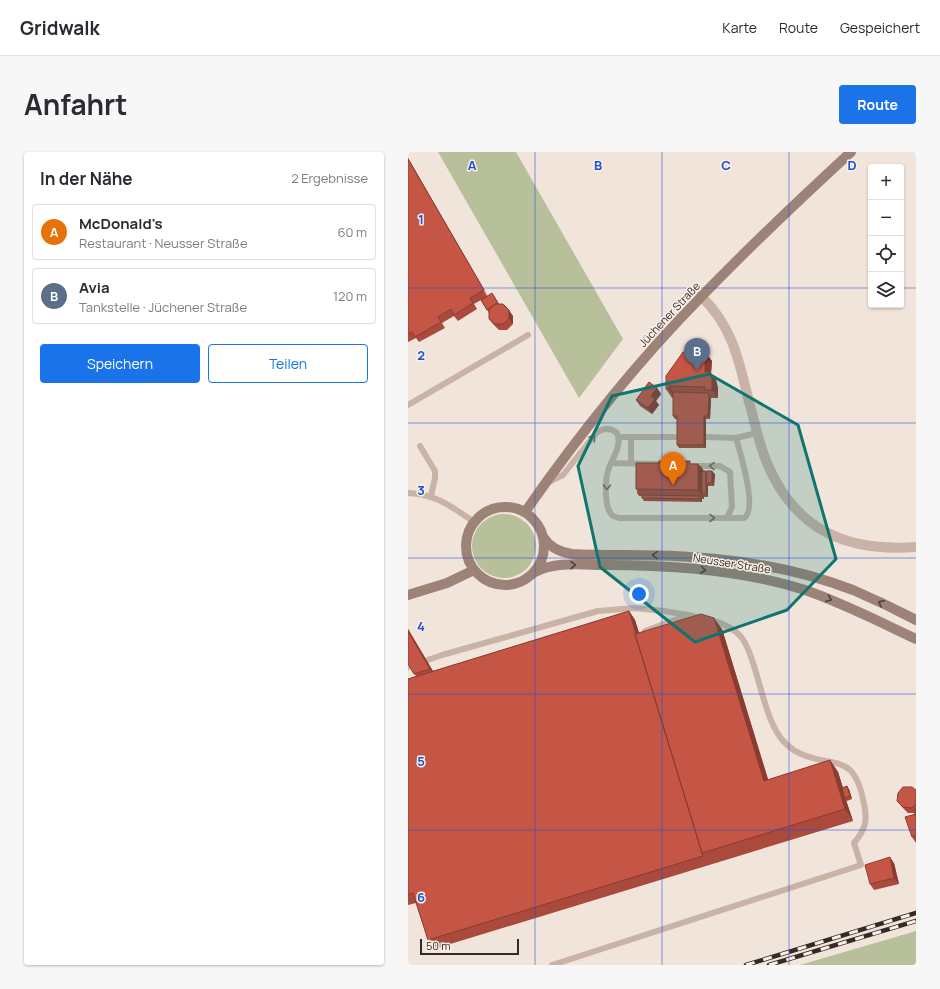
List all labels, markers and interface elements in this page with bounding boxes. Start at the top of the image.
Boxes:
text: Gridwalk [20,15,100,41]
text: Karte [722,18,757,37]
text: Route [779,18,818,37]
text: Gespeichert [840,18,920,37]
text: Anfahrt [24,85,127,123]
button: Route [839,85,916,124]
text: A [468,156,477,174]
text: B [594,156,602,174]
text: C [721,156,731,174]
text: D [847,156,857,174]
map controls [868,164,904,308]
button: + [868,164,904,200]
text: In der Nähe [40,167,133,190]
text: 2 Ergebnisse [291,169,368,187]
button: − [868,200,904,236]
text: 1 [418,210,424,228]
text: McDonald's [79,213,163,234]
text: A [50,223,58,241]
text: 60 m [337,223,367,241]
text: Restaurant · Neusser Straße [79,234,248,252]
button: locate [868,236,904,272]
button: layers [868,272,904,308]
text: Avia [79,277,110,298]
street label: Jüchener Straße [635,278,703,350]
text: B [50,287,58,305]
text: 120 m [333,287,367,305]
text: Tankstelle · Jüchener Straße [79,298,247,316]
pin: B [684,338,710,371]
button: Speichern [40,344,200,383]
button: Teilen [208,344,368,383]
text: 2 [417,346,425,364]
one-way arrow [588,435,595,443]
pin: A [660,452,686,485]
one-way arrow [709,462,715,470]
text: 3 [417,481,425,499]
one-way arrow [602,484,611,490]
one-way arrow [709,514,715,522]
street label: Neusser Straße [692,549,773,577]
one-way arrow [652,551,658,559]
one-way arrow [570,561,576,569]
one-way arrow [699,565,706,574]
your location [629,584,649,604]
one-way arrow [825,595,832,603]
one-way arrow [878,600,885,608]
text: 4 [417,617,425,635]
text: 5 [417,752,425,770]
text: 6 [417,888,425,906]
scale bar [420,937,519,956]
text: 50 m [426,938,451,953]

